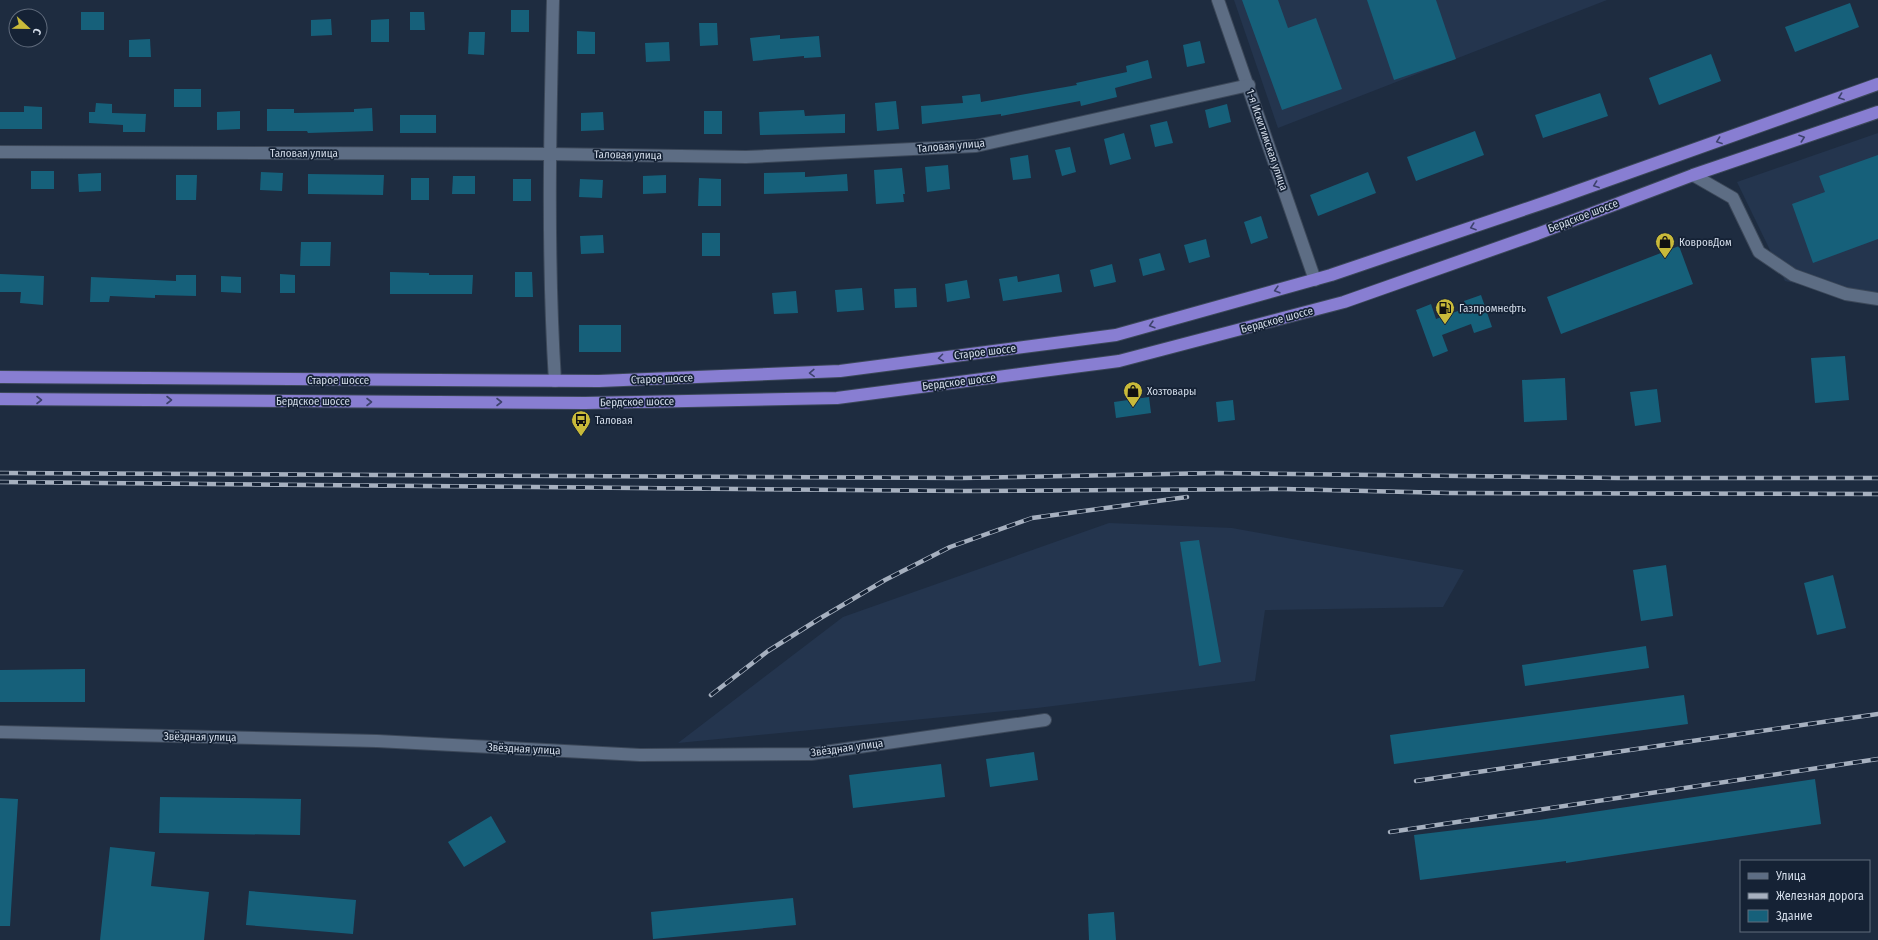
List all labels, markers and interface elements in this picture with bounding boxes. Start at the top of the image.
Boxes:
north arrow [8,8,48,48]
text: С [30,26,44,37]
street label: 1-я Искитимская улица [1244,88,1290,192]
one-way arrow [1838,93,1845,101]
one-way arrow [1799,135,1806,143]
one-way arrow [1715,136,1722,145]
street label: Таловая улица [917,137,985,155]
street label: Таловая улица [270,147,338,160]
street label: Таловая улица [594,148,662,162]
one-way arrow [1593,180,1600,188]
street label: Бердское шоссе [1546,197,1620,235]
one-way arrow [1470,222,1477,231]
shop icon: КовровДом [1654,231,1676,259]
place label: КовровДом [1679,236,1732,249]
one-way arrow [1274,285,1281,294]
fuel station icon: Газпромнефть [1434,297,1456,325]
place label: Газпромнефть [1459,302,1526,315]
street label: Бердское шоссе [1240,304,1314,336]
one-way arrow [1149,320,1156,329]
street label: Старое шоссе [953,342,1017,362]
one-way arrow [938,353,944,362]
one-way arrow [809,368,815,377]
street label: Старое шоссе [631,371,693,387]
street label: Бердское шоссе [921,371,997,393]
street label: Старое шоссе [307,374,369,387]
shop icon: Хозтовары [1122,380,1144,408]
place label: Хозтовары [1147,385,1196,398]
street label: Бердское шоссе [276,395,350,408]
street label: Бердское шоссе [600,395,674,409]
one-way arrow [36,396,42,404]
one-way arrow [166,396,172,404]
one-way arrow [366,398,372,406]
one-way arrow [496,398,502,406]
bus stop icon: Таловая [570,409,592,437]
place label: Таловая [595,414,633,427]
street label: Звёздная улица [163,730,237,744]
street label: Звёздная улица [810,736,884,760]
street label: Звёздная улица [487,741,561,757]
legend [1740,860,1870,932]
text: Улица [1775,869,1806,883]
text: Железная дорога [1776,889,1864,903]
text: Здание [1776,909,1812,923]

